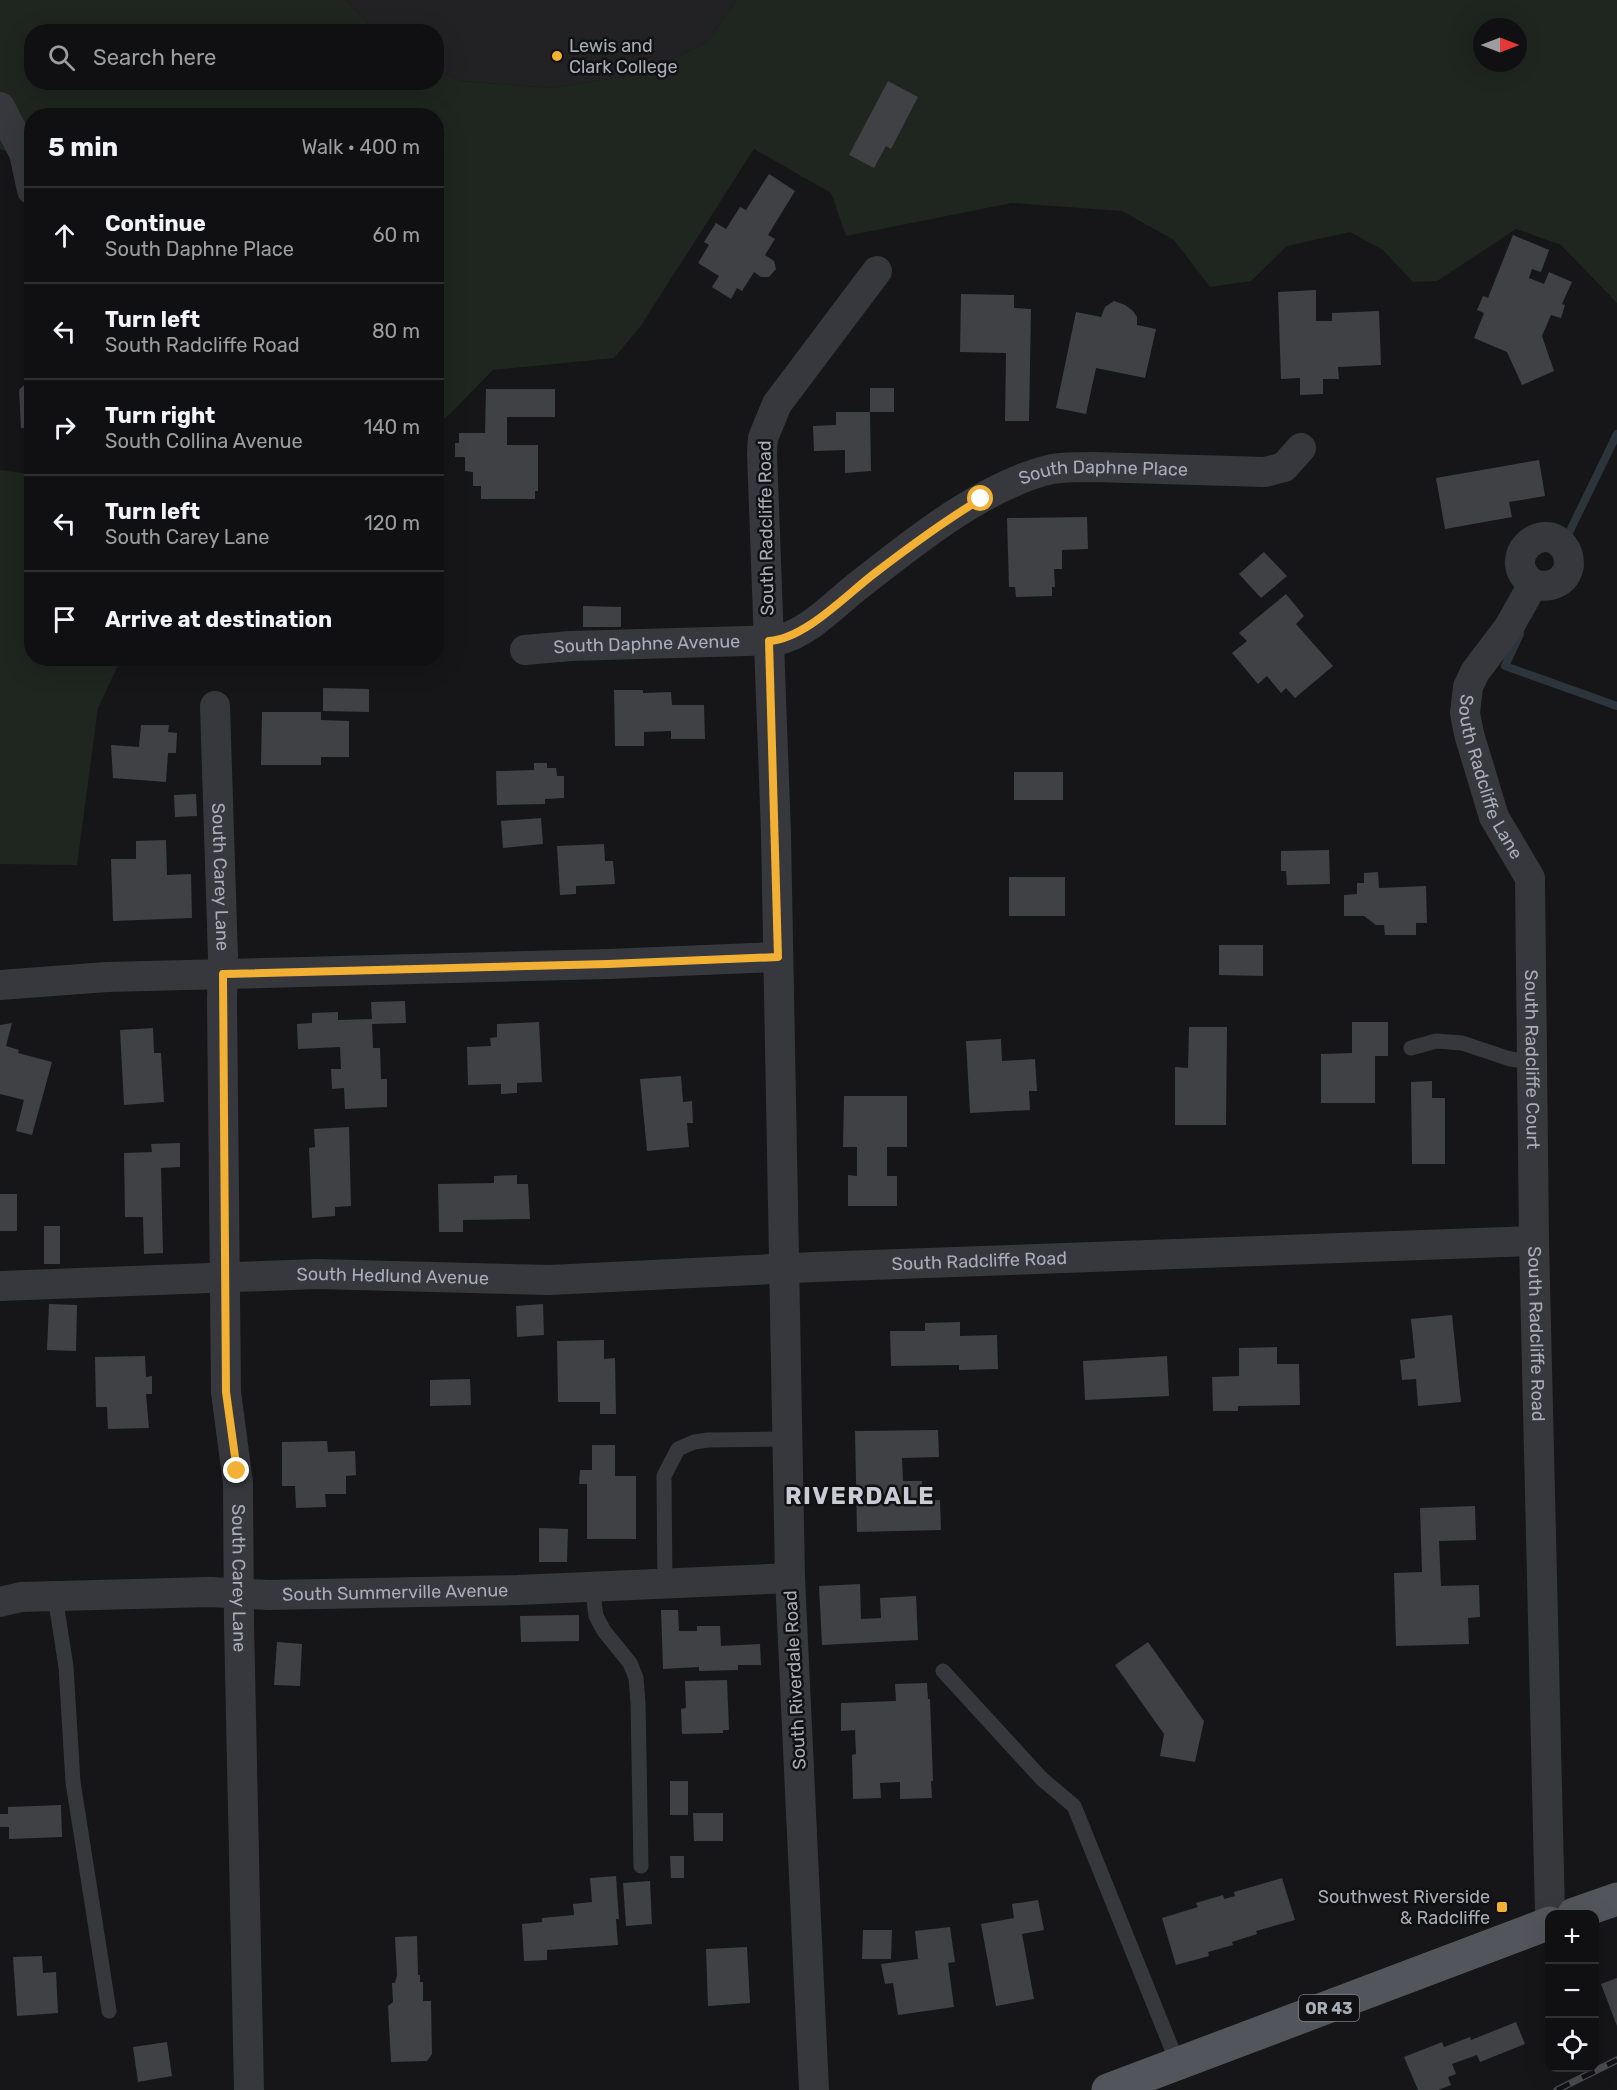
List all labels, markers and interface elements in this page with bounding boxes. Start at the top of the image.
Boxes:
north arrow [1473,18,1527,72]
search box [24,24,444,90]
place label: Lewis and Clark College [569,35,678,78]
icon: search [45,41,78,74]
text: Search here [93,44,216,71]
marker: Lewis and Clark College [550,49,564,63]
text: 5 min [48,132,118,163]
text: Walk · 400 m [301,135,420,159]
text: Continue [105,210,206,237]
icon: ahead [48,219,81,252]
text: 60 m [373,223,420,247]
text: South Daphne Place [105,237,294,261]
text: Turn left [105,306,200,333]
icon: left [48,315,81,348]
text: 80 m [372,319,420,343]
text: South Radcliffe Road [105,333,300,357]
text: Turn right [105,402,215,429]
icon: right [48,411,81,444]
text: 140 m [364,415,420,439]
text: South Collina Avenue [105,429,303,453]
street label: South Radcliffe Road [753,440,779,616]
street label: South Daphne Place [1016,456,1188,490]
route start [967,485,993,511]
text: Turn left [105,498,200,525]
icon: left [48,507,81,540]
text: 120 m [364,511,420,535]
text: South Carey Lane [105,525,269,549]
icon: arrive [48,603,81,636]
text: Arrive at destination [105,606,332,633]
street label: South Daphne Avenue [552,630,741,658]
street label: South Radcliffe Lane [1454,693,1527,863]
street label: South Carey Lane [207,803,234,951]
street label: South Radcliffe Court [1520,969,1544,1149]
street label: South Radcliffe Road [1523,1246,1549,1422]
street label: South Radcliffe Road [891,1247,1067,1275]
street label: South Hedlund Avenue [296,1263,489,1289]
route end [223,1457,249,1483]
district label: RIVERDALE [785,1482,935,1510]
street label: South Carey Lane [227,1504,251,1652]
street label: South Summerville Avenue [282,1579,508,1606]
street label: South Riverdale Road [779,1590,811,1770]
place label: Southwest Riverside & Radcliffe [1318,1886,1490,1929]
marker: Southwest Riverside & Radcliffe [1495,1900,1509,1914]
map controls [1545,1910,1599,2072]
button: + [1545,1910,1599,1964]
button: − [1545,1964,1599,2018]
road number: OR 43 [1299,1995,1359,2021]
button: locate [1545,2018,1599,2072]

